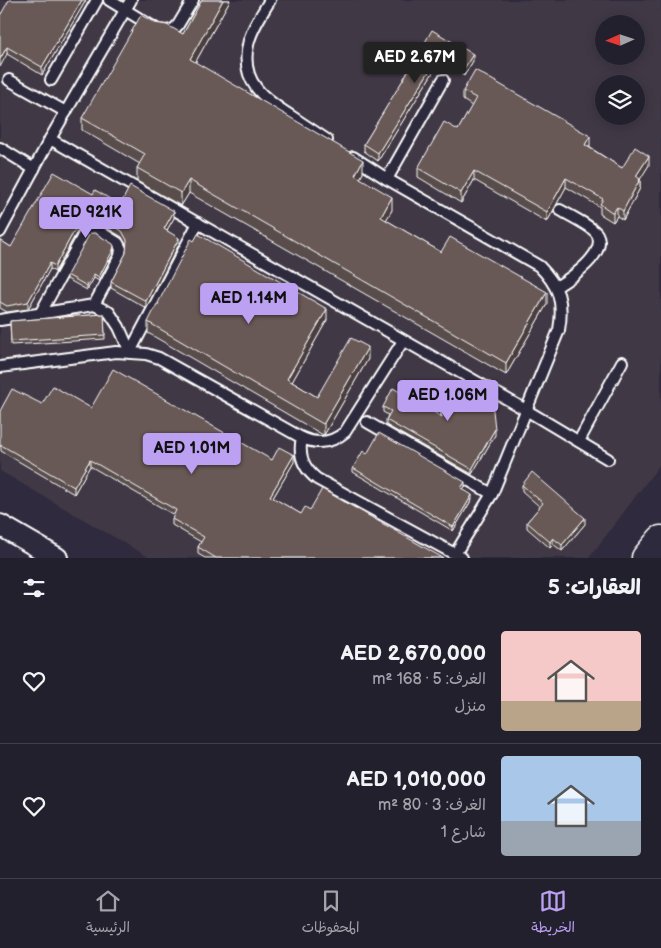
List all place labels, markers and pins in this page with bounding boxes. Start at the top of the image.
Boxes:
pin: AED 2.67M [358,42,472,84]
pin: AED 921K [34,196,138,239]
pin: AED 1.14M [192,282,306,325]
pin: AED 1.06M [391,380,505,422]
pin: AED 1.01M [135,432,249,475]

